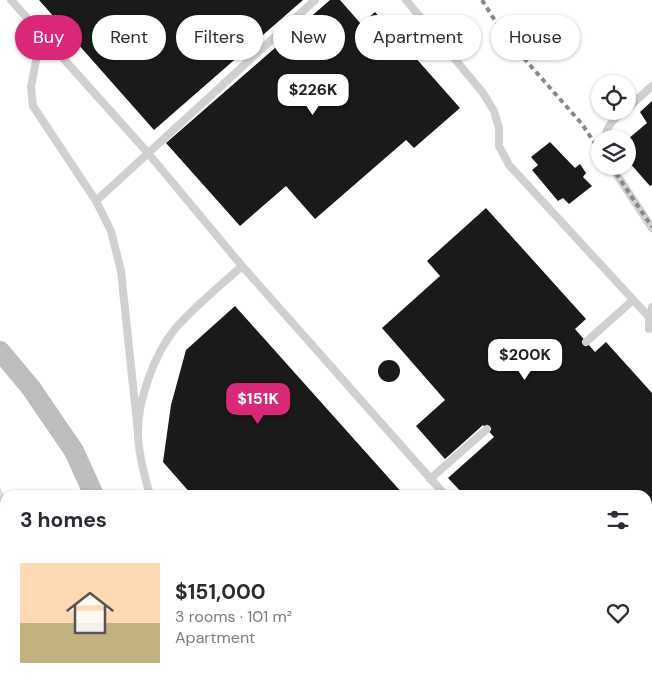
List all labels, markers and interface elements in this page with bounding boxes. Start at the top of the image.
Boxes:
chip: Buy [15,15,82,60]
chip: Rent [92,15,166,60]
chip: Filters [176,15,263,60]
chip: New [273,15,345,60]
chip: Apartment [355,15,481,60]
chip: House [491,15,580,60]
pin: $226K [278,74,348,116]
map controls [591,75,636,175]
button: locate [591,75,636,120]
text: $226K [289,79,337,100]
button: layers [591,130,636,175]
pin: $200K [490,338,560,381]
text: $200K [499,344,551,365]
pin: $151K [223,382,293,425]
text: $151K [237,388,279,409]
text: 3 homes [20,506,107,534]
icon: filters [604,506,632,534]
text: $151,000 [175,578,266,606]
icon: home [60,583,120,643]
icon: heart [604,599,632,627]
text: 3 rooms · 101 m² [175,606,292,627]
text: Apartment [175,627,255,648]

